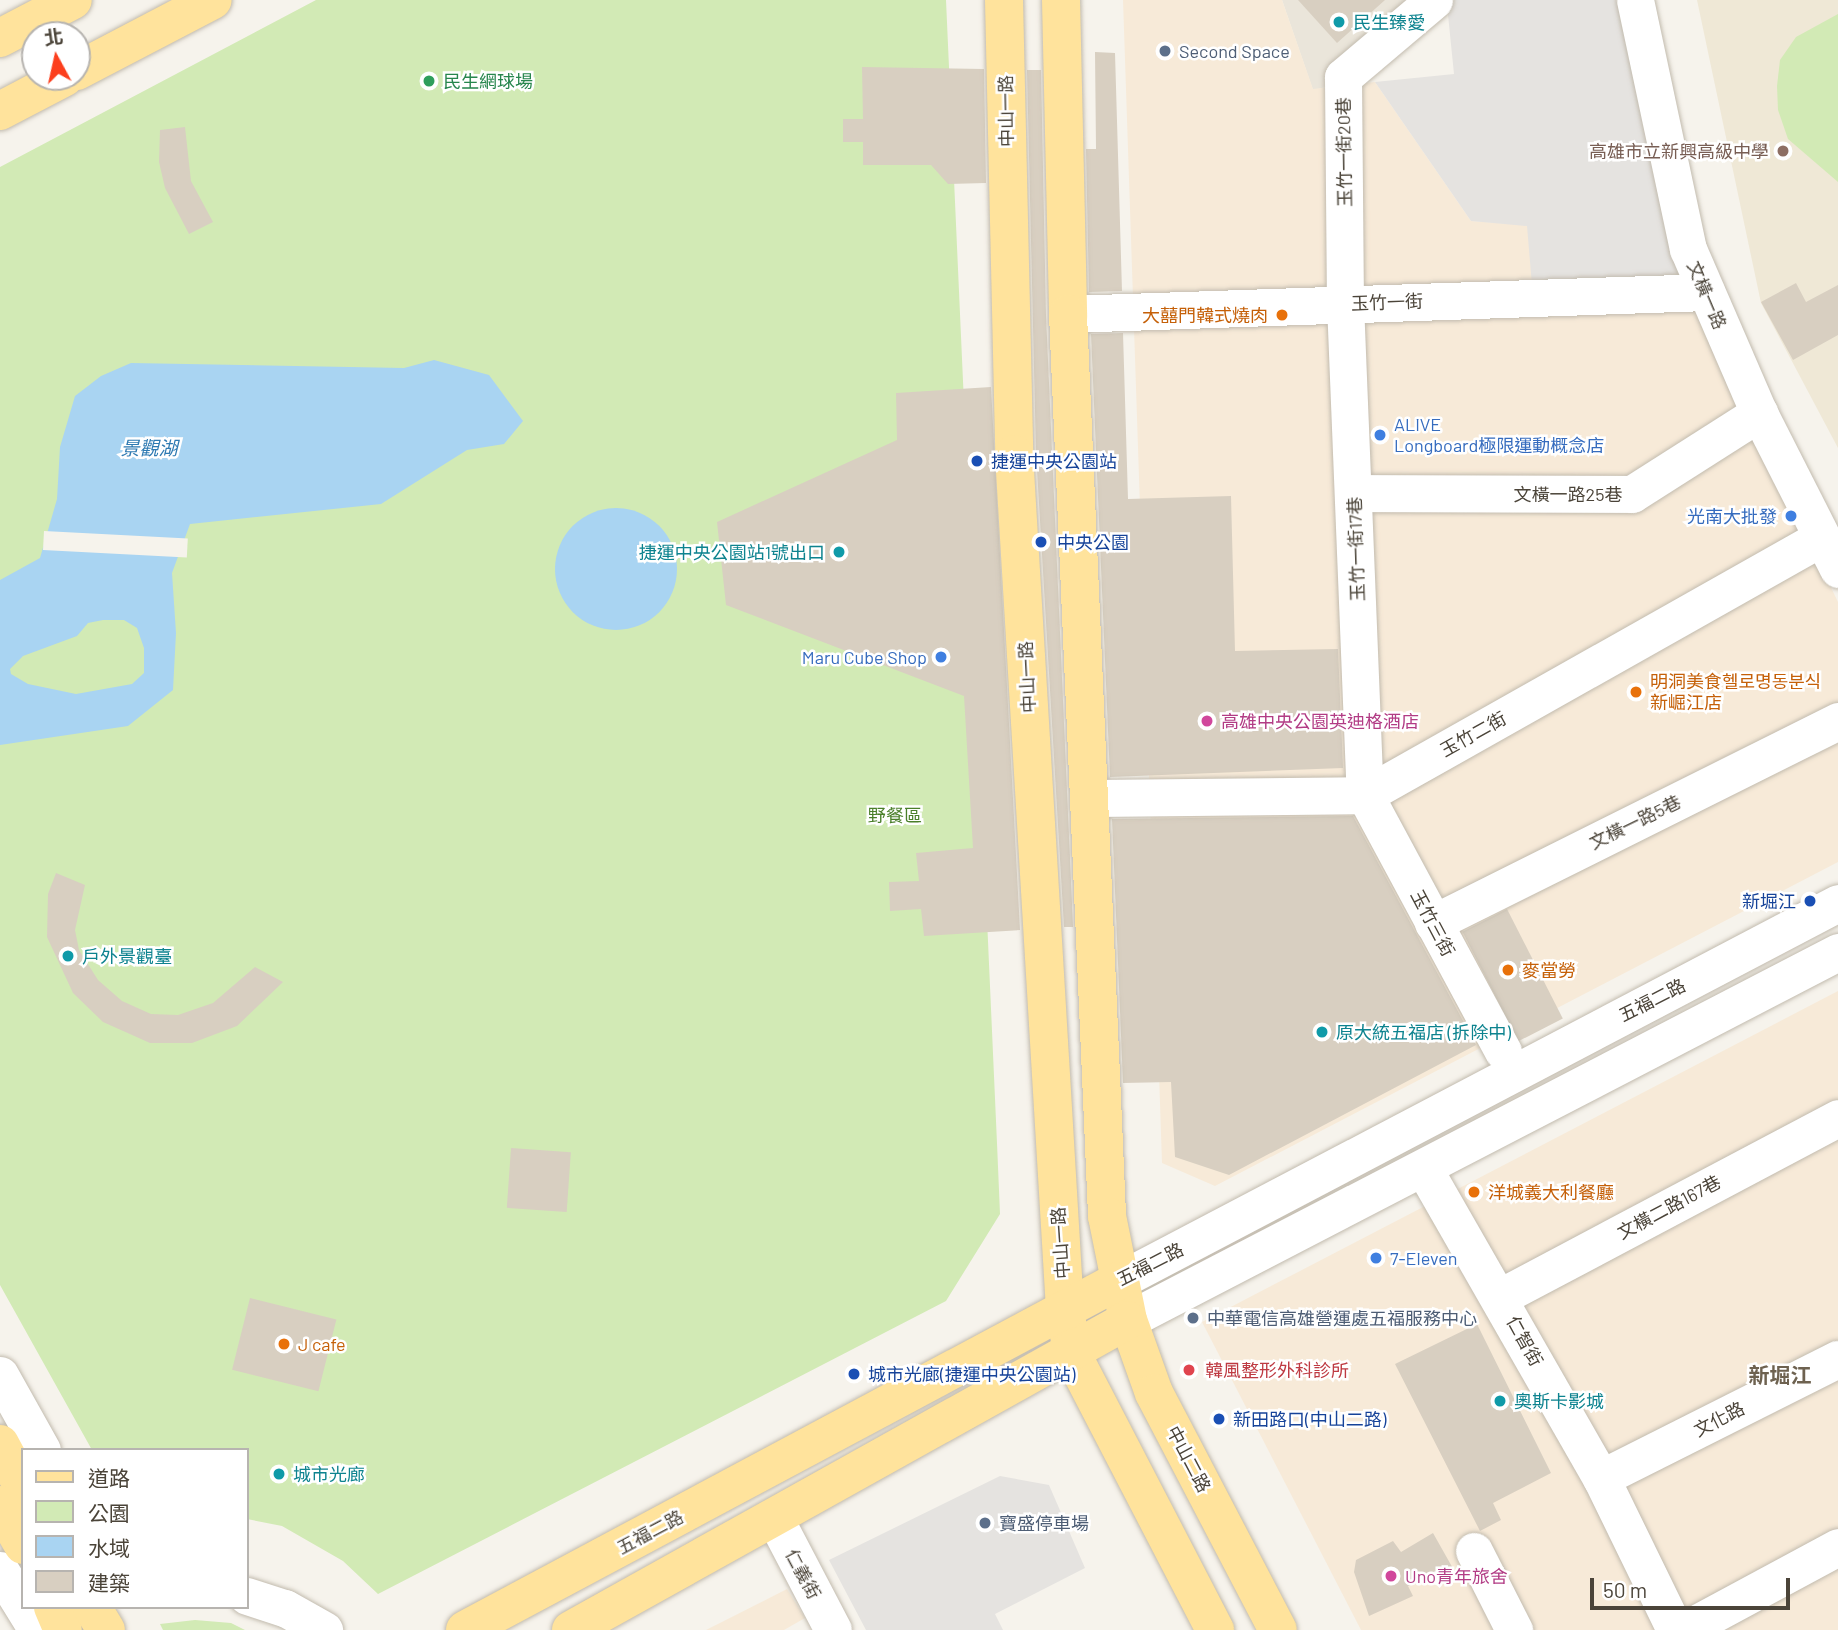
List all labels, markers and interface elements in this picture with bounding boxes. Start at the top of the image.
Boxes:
place label: 民生臻愛 [1353,11,1425,33]
marker: 民生臻愛 [1331,14,1347,30]
north arrow [21,21,91,91]
text: 北 [42,24,64,49]
place label: Second Space [1179,40,1290,62]
marker: Second Space [1157,43,1173,59]
place label: 民生網球場 [443,70,533,92]
marker: 民生網球場 [421,73,437,89]
street label: 中山一路 [995,75,1017,147]
street label: 玉竹一街20巷 [1332,97,1356,207]
place label: 高雄市立新興高級中學 [1589,140,1769,162]
marker: 高雄市立新興高級中學 [1775,143,1791,159]
street label: 文橫一路 [1683,258,1731,332]
street label: 玉竹一街 [1351,290,1423,314]
place label: 大囍門韓式燒肉 [1142,304,1268,326]
marker: 大囍門韓式燒肉 [1274,307,1290,323]
place label: ALIVE Longboard極限運動概念店 [1394,414,1604,457]
marker: ALIVE Longboard極限運動概念店 [1372,427,1388,443]
water label: 景觀湖 [121,437,177,459]
place label: 捷運中央公園站 [991,450,1117,472]
marker: 捷運中央公園站 [969,453,985,469]
street label: 文橫一路25巷 [1514,483,1622,505]
street label: 玉竹一街17巷 [1343,496,1369,602]
place label: 光南大批發 [1687,505,1777,527]
marker: 光南大批發 [1783,508,1799,524]
place label: 中央公園 [1057,531,1129,553]
marker: 中央公園 [1031,532,1051,552]
place label: 捷運中央公園站1號出口 [639,541,825,563]
marker: 捷運中央公園站1號出口 [831,544,847,560]
street label: 中山一路 [1014,640,1040,714]
place label: Maru Cube Shop [802,646,927,668]
marker: Maru Cube Shop [933,649,949,665]
place label: 明洞美食헬로명동분식 新崛江店 [1650,671,1821,714]
marker: 明洞美食헬로명동분식 新崛江店 [1628,684,1644,700]
street label: 玉竹二街 [1436,707,1510,761]
place label: 高雄中央公園英迪格酒店 [1221,710,1419,732]
marker: 高雄中央公園英迪格酒店 [1199,713,1215,729]
street label: 文橫一路5巷 [1586,791,1684,853]
park label: 野餐區 [868,804,922,826]
street label: 玉竹三街 [1407,886,1459,960]
place label: 新堀江 [1742,890,1796,912]
marker: 新堀江 [1802,893,1818,909]
place label: 戶外景觀臺 [82,945,172,967]
marker: 戶外景觀臺 [60,948,76,964]
place label: 麥當勞 [1522,959,1576,981]
marker: 麥當勞 [1500,962,1516,978]
street label: 五福二路 [1615,974,1689,1026]
place label: 原大統五福店 (拆除中) [1336,1021,1511,1043]
marker: 原大統五福店 (拆除中) [1314,1024,1330,1040]
street label: 文橫二路167巷 [1614,1171,1724,1243]
place label: 洋城義大利餐廳 [1488,1181,1614,1203]
marker: 洋城義大利餐廳 [1466,1184,1482,1200]
street label: 中山一路 [1047,1206,1073,1280]
street label: 五福二路 [1113,1238,1187,1290]
place label: 7-Eleven [1390,1247,1458,1269]
marker: 7-Eleven [1368,1250,1384,1266]
place label: 中華電信高雄營運處五福服務中心 [1207,1307,1477,1329]
marker: 中華電信高雄營運處五福服務中心 [1185,1310,1201,1326]
street label: 仁智街 [1502,1312,1548,1370]
place label: J cafe [298,1333,346,1355]
marker: J cafe [276,1336,292,1352]
place label: 韓風整形外科診所 [1205,1359,1349,1381]
marker: 韓風整形外科診所 [1179,1360,1199,1380]
district label: 新堀江 [1749,1362,1811,1388]
place label: 城市光廊(捷運中央公園站) [868,1363,1075,1385]
marker: 城市光廊(捷運中央公園站) [846,1366,862,1382]
place label: 奧斯卡影城 [1514,1390,1604,1412]
marker: 奧斯卡影城 [1492,1393,1508,1409]
street label: 文化路 [1690,1397,1748,1441]
place label: 新田路口(中山二路) [1233,1408,1386,1430]
marker: 新田路口(中山二路) [1211,1411,1227,1427]
street label: 中山二路 [1163,1422,1215,1496]
legend [21,1448,248,1609]
place label: 城市光廊 [293,1463,365,1485]
text: 道路 [88,1465,130,1490]
marker: 城市光廊 [271,1466,287,1482]
text: 公園 [88,1500,130,1525]
street label: 五福二路 [613,1506,687,1558]
place label: 寶盛停車場 [999,1512,1089,1534]
marker: 寶盛停車場 [977,1515,993,1531]
text: 水域 [88,1535,130,1560]
street label: 仁義街 [781,1545,825,1603]
scale bar [1593,1564,1792,1608]
place label: Uno青年旅舍 [1405,1565,1508,1587]
marker: Uno青年旅舍 [1383,1568,1399,1584]
text: 建築 [88,1570,130,1595]
text: 50 m [1603,1577,1647,1602]

